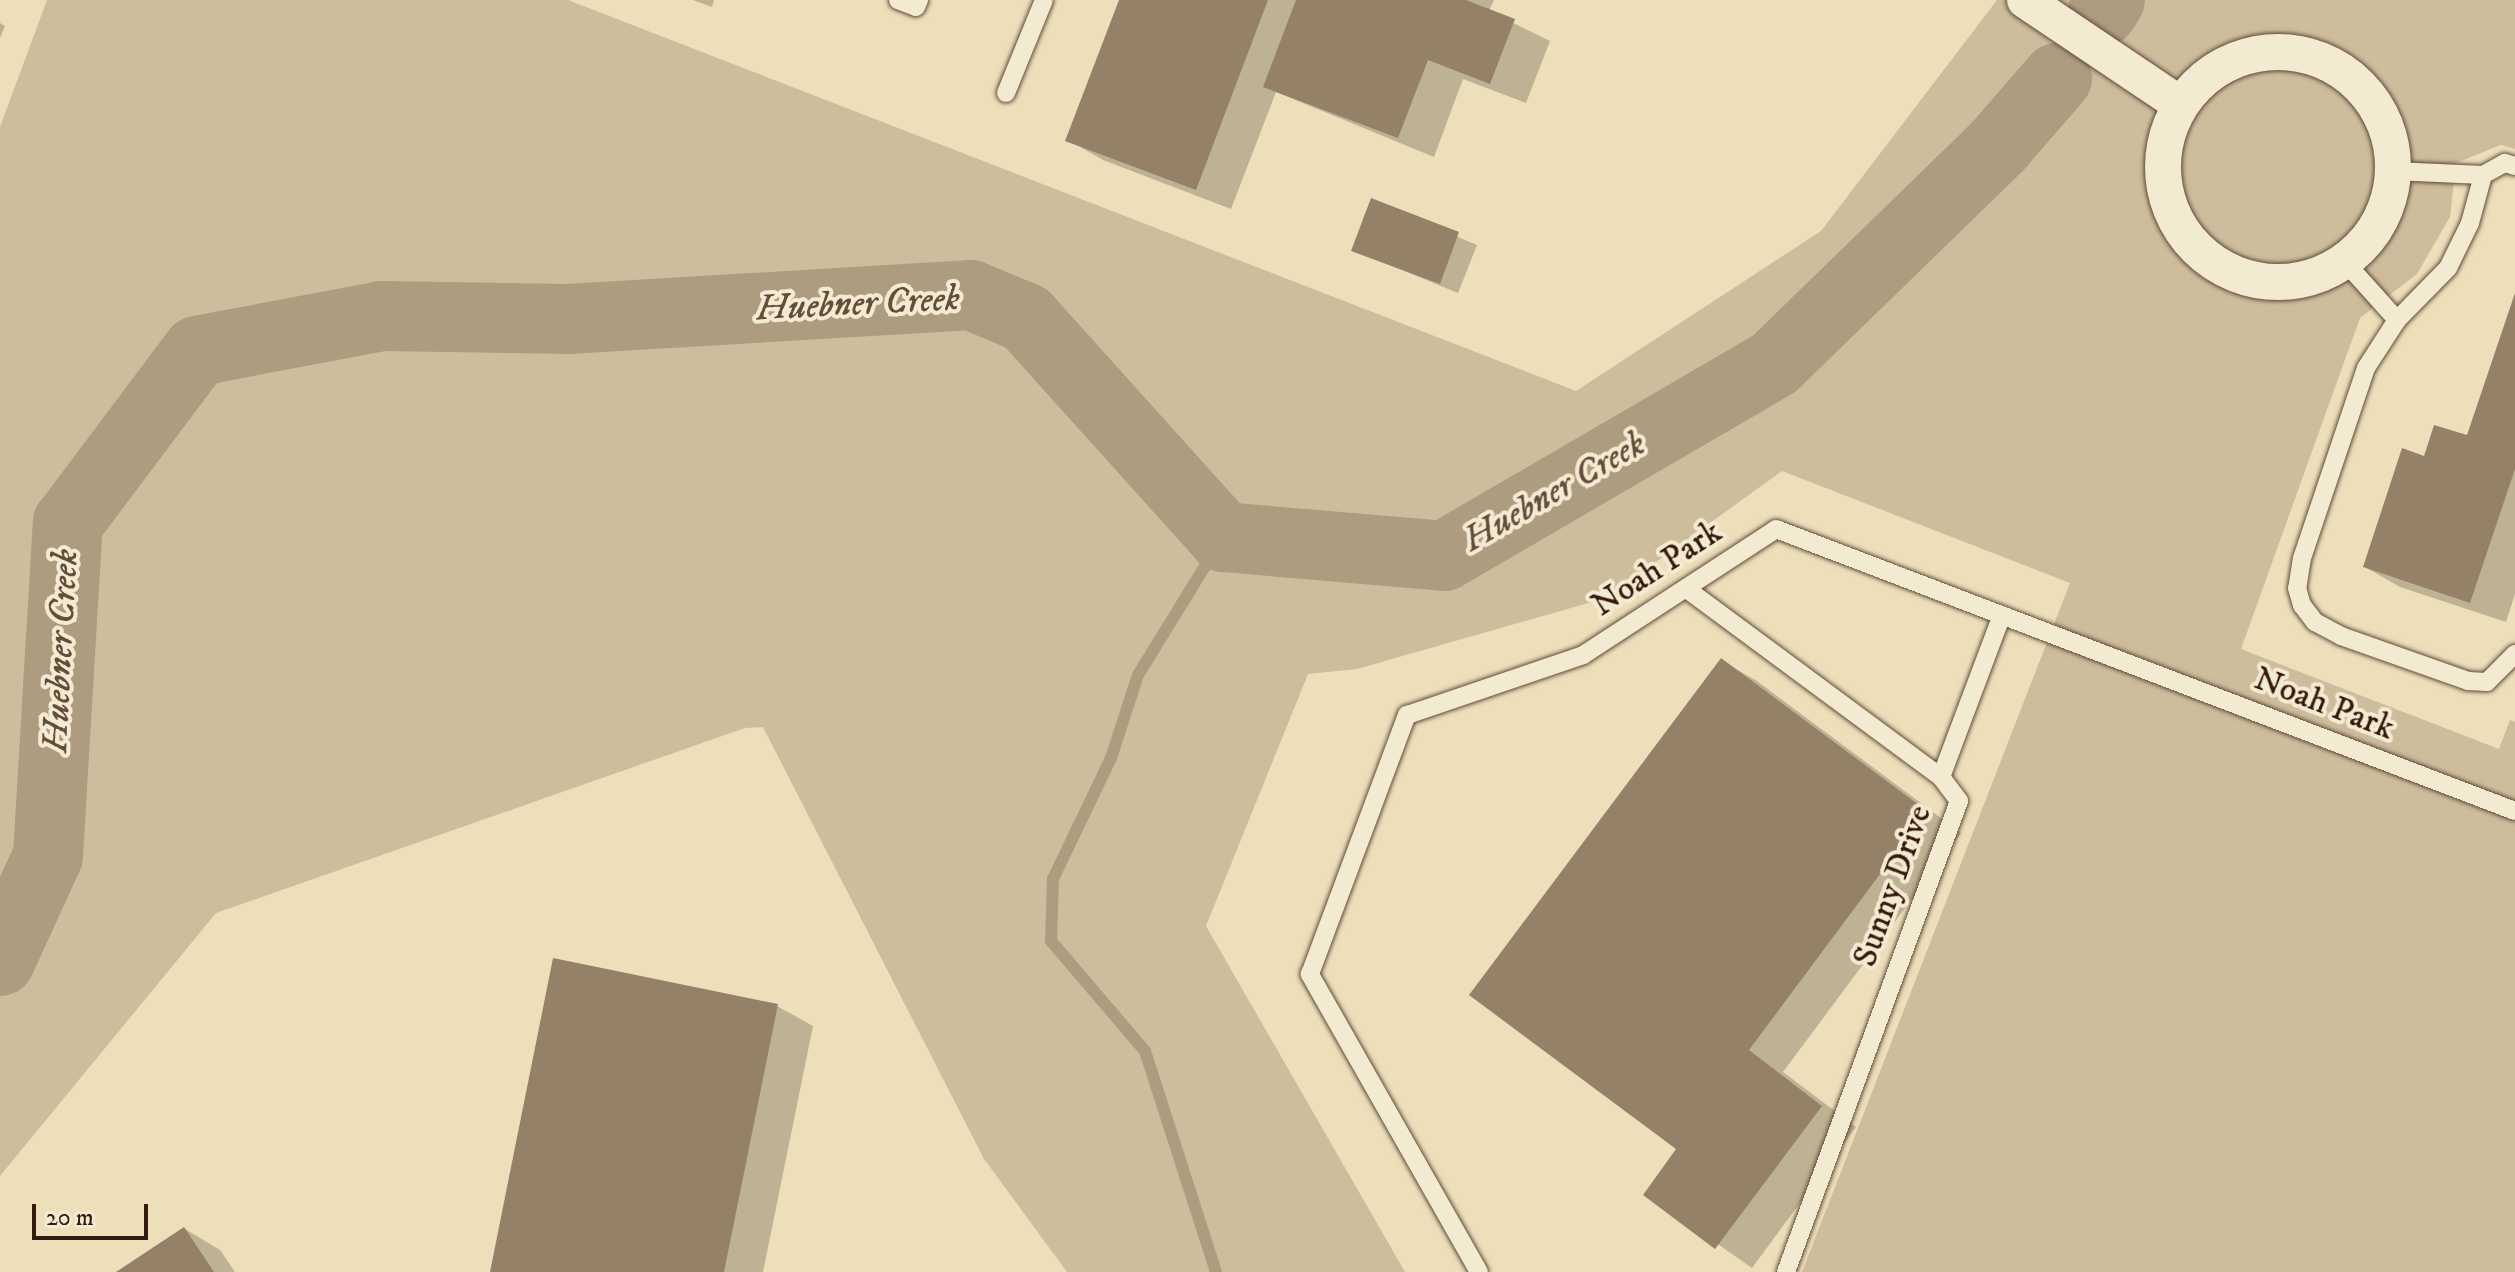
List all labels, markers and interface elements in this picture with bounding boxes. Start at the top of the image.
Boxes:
water label: Huebner Creek [755,277,961,331]
water label: Huebner Creek [1455,422,1653,562]
street label: Noah Park [1584,512,1730,626]
water label: Huebner Creek [34,548,88,754]
street label: Noah Park [2248,659,2400,749]
street label: Sunny Drive [1845,800,1941,972]
scale bar [36,1188,152,1238]
text: 20 m [46,1203,94,1233]

